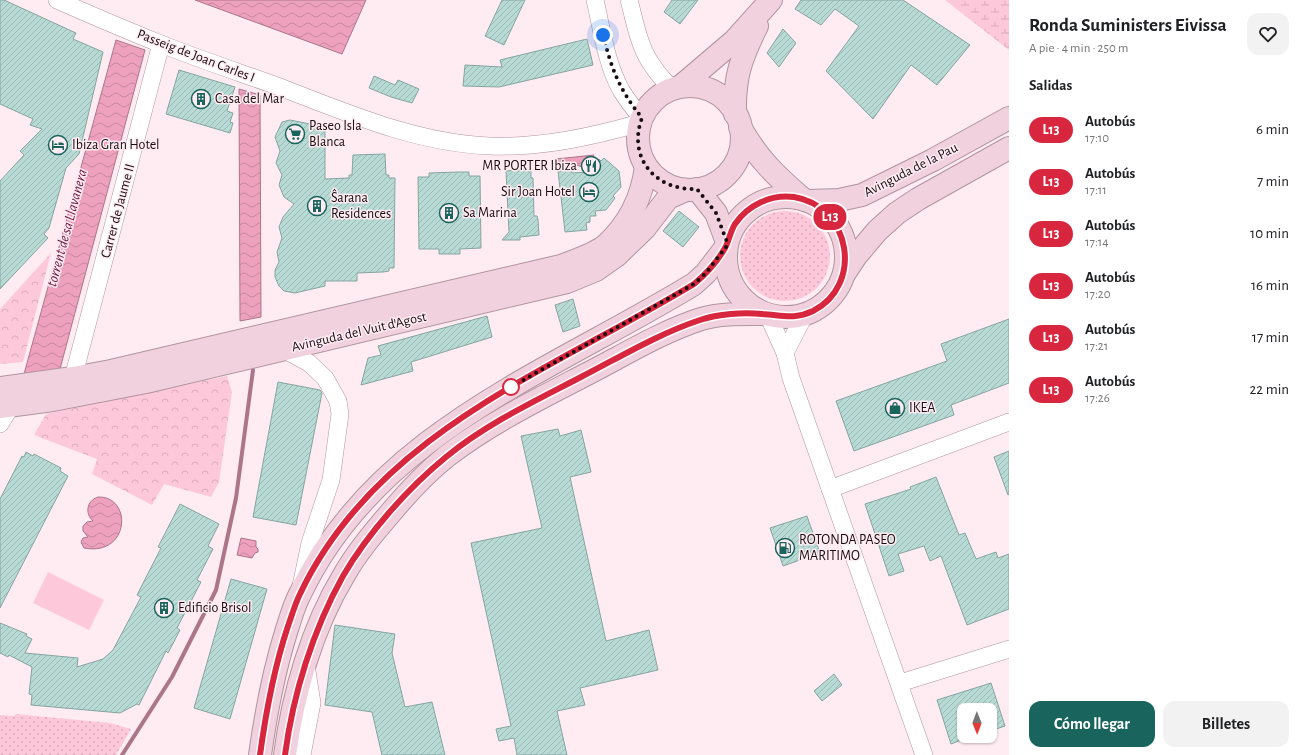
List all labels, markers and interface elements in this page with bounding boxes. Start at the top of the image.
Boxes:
button: heart [1247,13,1289,55]
text: Ronda Suministers Eivissa [1029,16,1227,35]
your location [593,25,613,45]
street label: Passeig de Joan Carles I [135,27,257,85]
text: A pie · 4 min · 250 m [1029,42,1128,55]
text: Salidas [1029,78,1072,93]
building icon: Casa del Mar [190,88,212,110]
place label: Casa del Mar [215,92,284,106]
text: Autobús [1085,114,1135,129]
place label: Paseo Isla Blanca [309,119,362,149]
text: 6 min [1256,122,1289,137]
supermarket icon: Paseo Isla Blanca [284,123,306,145]
text: L13 [1042,123,1060,137]
text: 17:10 [1085,132,1109,145]
hotel icon: Ibiza Gran Hotel [47,134,69,156]
place label: Ibiza Gran Hotel [72,138,160,152]
street label: Avinguda de la Pau [862,140,960,200]
restaurant icon: MR PORTER Ibiza [580,155,602,177]
place label: MR PORTER Ibiza [482,159,578,173]
street label: Carrer de Jaume II [99,162,137,260]
text: Autobús [1085,166,1135,181]
water label: torrent de sa Llavanera [44,168,90,288]
text: 7 min [1257,174,1289,189]
text: L13 [1042,175,1060,189]
hotel icon: Sir Joan Hotel [578,181,600,203]
text: 17:11 [1085,184,1107,197]
place label: Sir Joan Hotel [501,185,575,199]
place label: Ŝarana Residences [331,189,391,221]
building icon: Ŝarana Residences [306,195,328,217]
building icon: Sa Marina [438,202,460,224]
line badge: L13 [807,204,853,230]
place label: Sa Marina [463,206,517,220]
text: L13 [821,210,839,224]
text: Autobús [1085,218,1135,233]
text: 10 min [1250,226,1289,241]
text: L13 [1042,227,1060,241]
text: 17:14 [1085,236,1109,249]
text: Autobús [1085,270,1135,285]
text: 16 min [1251,278,1289,293]
text: L13 [1042,279,1060,293]
text: 17:20 [1085,288,1111,301]
street label: Avinguda del Vuit d'Agost [290,310,428,354]
text: Autobús [1085,322,1135,337]
text: 17 min [1252,330,1289,345]
text: L13 [1042,331,1060,345]
text: 17:21 [1085,340,1108,353]
text: Autobús [1085,374,1135,389]
unlabelled marker [502,378,520,396]
text: 22 min [1250,382,1289,397]
text: L13 [1042,383,1060,397]
text: 17:26 [1085,392,1110,405]
shop icon: IKEA [884,397,906,419]
place label: IKEA [909,401,935,415]
place label: ROTONDA PASEO MARITIMO [799,533,896,563]
fuel station icon: ROTONDA PASEO MARITIMO [774,537,796,559]
building icon: Edificio Brisol [153,597,175,619]
place label: Edificio Brisol [178,601,252,615]
button: Cómo llegar [1029,701,1155,747]
button: Billetes [1163,701,1289,747]
north arrow [957,703,997,743]
map controls [957,703,997,743]

